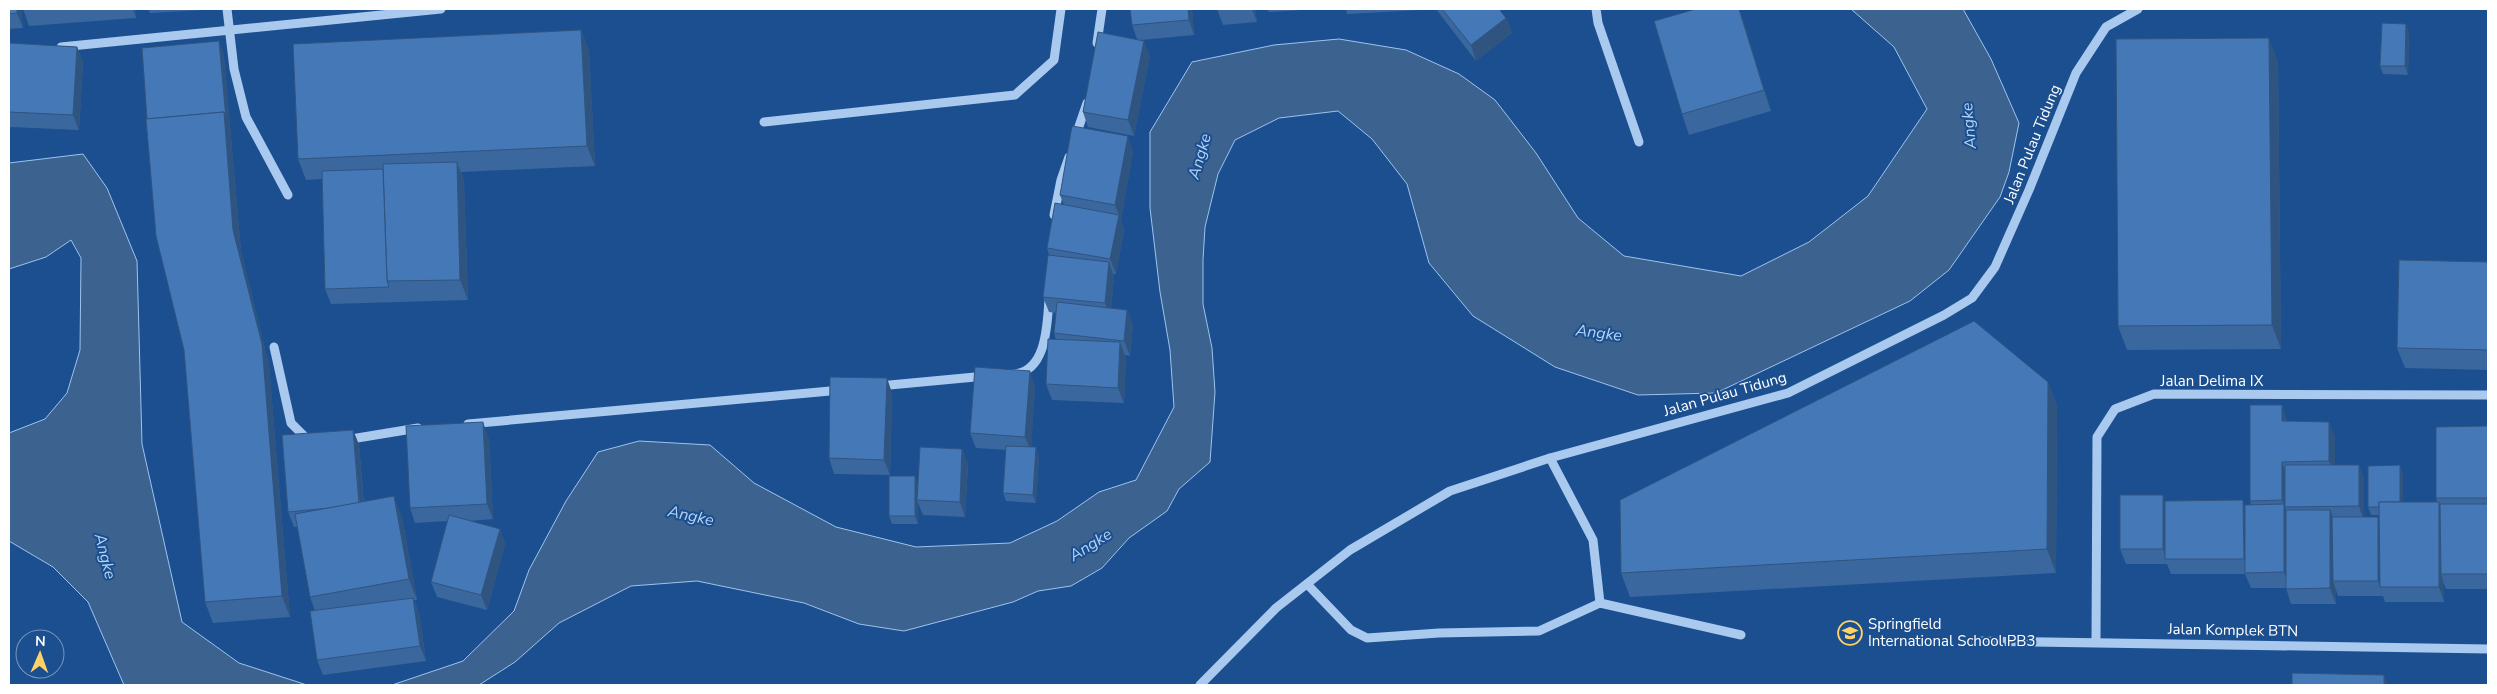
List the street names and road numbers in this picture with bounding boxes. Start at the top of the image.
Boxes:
street label: Jalan Pulau Tidung [1999,81,2065,208]
street label: Jalan Pulau Tidung [1660,367,1789,421]
street label: Jalan Delima IX [2160,371,2264,391]
street label: Jalan Komplek BTN [2167,619,2298,641]

